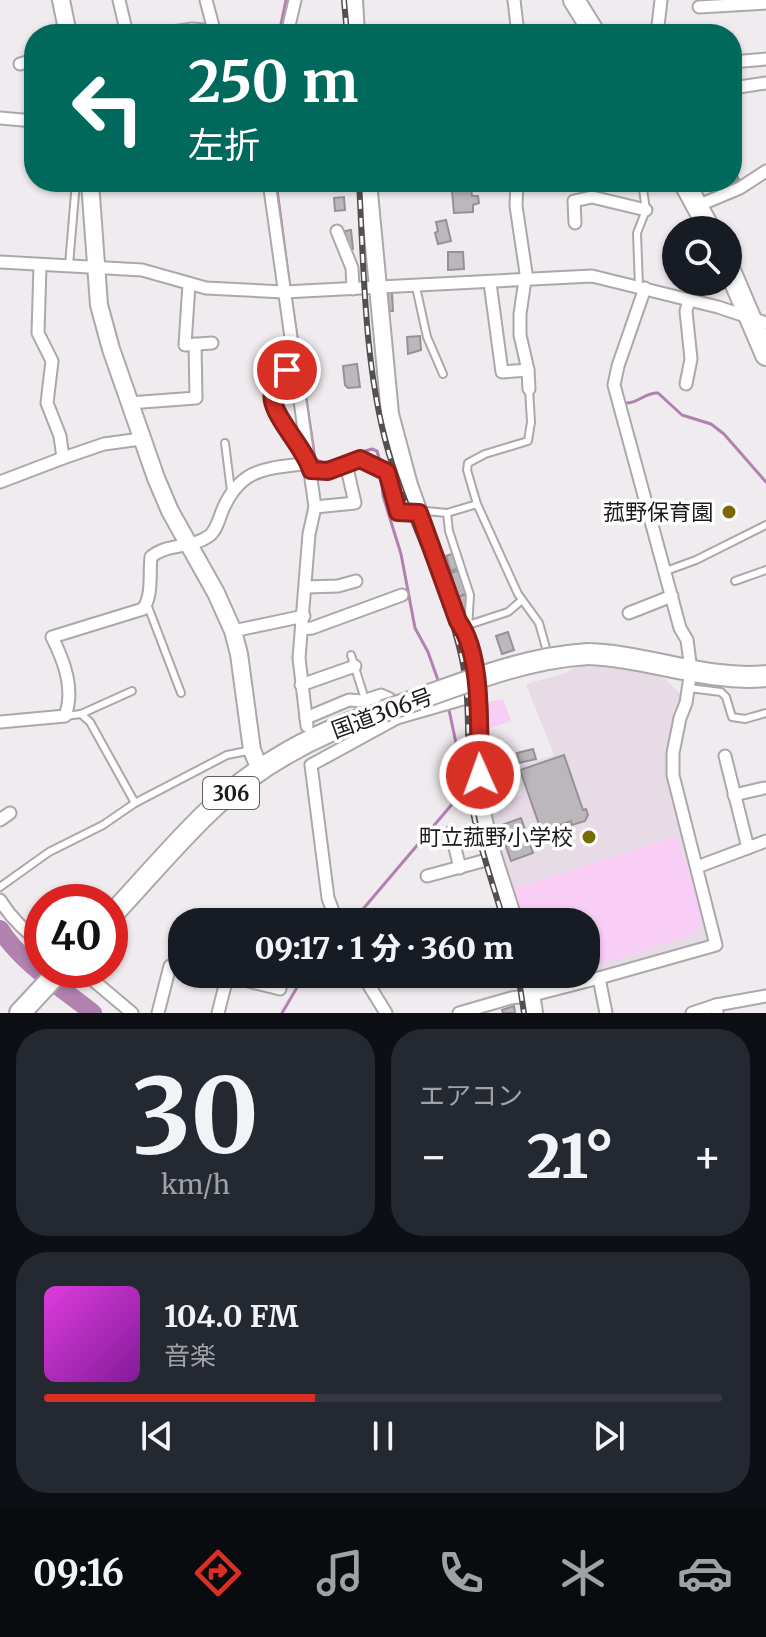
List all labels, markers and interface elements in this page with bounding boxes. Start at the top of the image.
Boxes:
text: 250 m [188,47,358,117]
icon: left [56,56,160,160]
text: 左折 [188,123,260,168]
map controls [662,216,742,296]
button: search [662,216,742,296]
pin [253,336,321,404]
icon: arrive [265,348,309,392]
place label: 菰野保育園 [603,498,713,526]
marker: 菰野保育園 [720,503,738,521]
street label: 国道306号 [327,682,437,744]
position arrow [438,733,522,817]
road number: 306 [203,777,259,809]
place label: 町立菰野小学校 [419,823,573,851]
marker: 町立菰野小学校 [580,828,598,846]
speed limit sign: 40 [24,884,128,988]
text: 09:17 · 1 分 · 360 m [255,929,513,967]
text: 30 [132,1051,259,1181]
text: エアコン [419,1079,523,1112]
text: 21° [527,1119,614,1194]
text: − [419,1129,448,1184]
text: + [693,1129,722,1184]
text: km/h [161,1168,230,1201]
text: 104.0 FM [164,1297,298,1335]
text: 音楽 [164,1339,216,1372]
icon: previous [135,1414,179,1458]
icon: pause [361,1414,405,1458]
icon: next [587,1414,631,1458]
icon: directions [190,1545,246,1601]
icon: music [312,1545,368,1601]
icon: phone [433,1545,489,1601]
icon: climate [555,1545,611,1601]
icon: car [677,1545,733,1601]
text: 09:16 [33,1551,124,1596]

